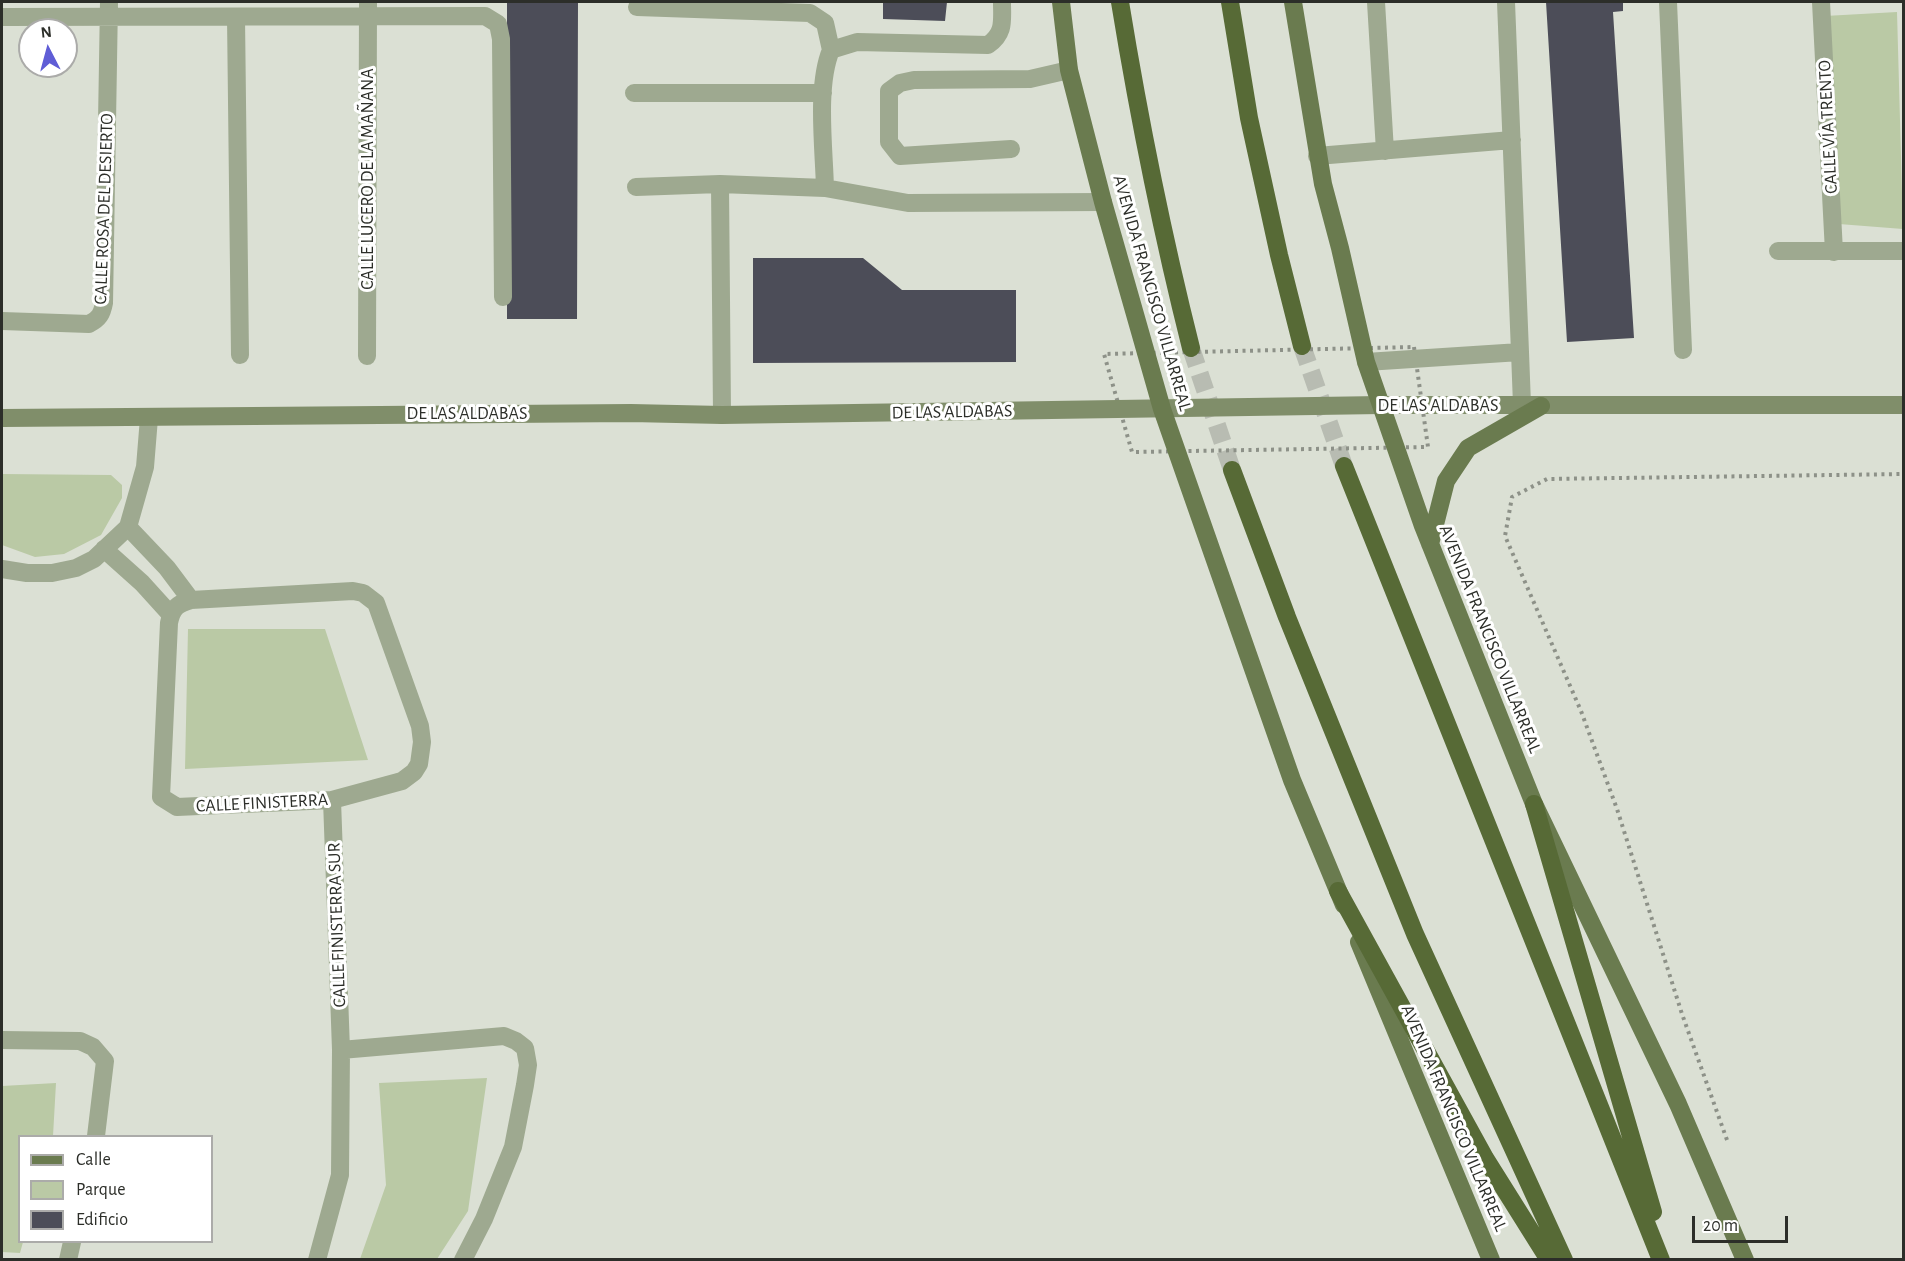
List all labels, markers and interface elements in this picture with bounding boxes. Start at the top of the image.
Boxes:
north arrow [18,18,78,78]
text: N [40,24,53,41]
street label: CALLE VÍA TRENTO [1814,60,1842,194]
street label: CALLE LUCERO DE LA MAÑANA [357,68,379,290]
street label: CALLE ROSA DEL DESIERTO [90,113,118,305]
street label: AVENIDA FRANCISCO VILLARREAL [1108,173,1196,413]
street label: DE LAS ALDABAS [1378,395,1498,417]
street label: DE LAS ALDABAS [891,400,1013,424]
street label: DE LAS ALDABAS [407,403,527,425]
street label: AVENIDA FRANCISCO VILLARREAL [1434,522,1546,756]
street label: CALLE FINISTERRA [195,789,329,817]
street label: CALLE FINISTERRA SUR [323,842,351,1008]
street label: AVENIDA FRANCISCO VILLARREAL [1396,1001,1512,1235]
legend [18,1135,213,1243]
text: Calle [76,1151,111,1169]
text: Parque [76,1181,125,1199]
scale bar [1695,1204,1791,1242]
text: Edificio [76,1211,128,1229]
text: 20 m [1703,1217,1738,1235]

